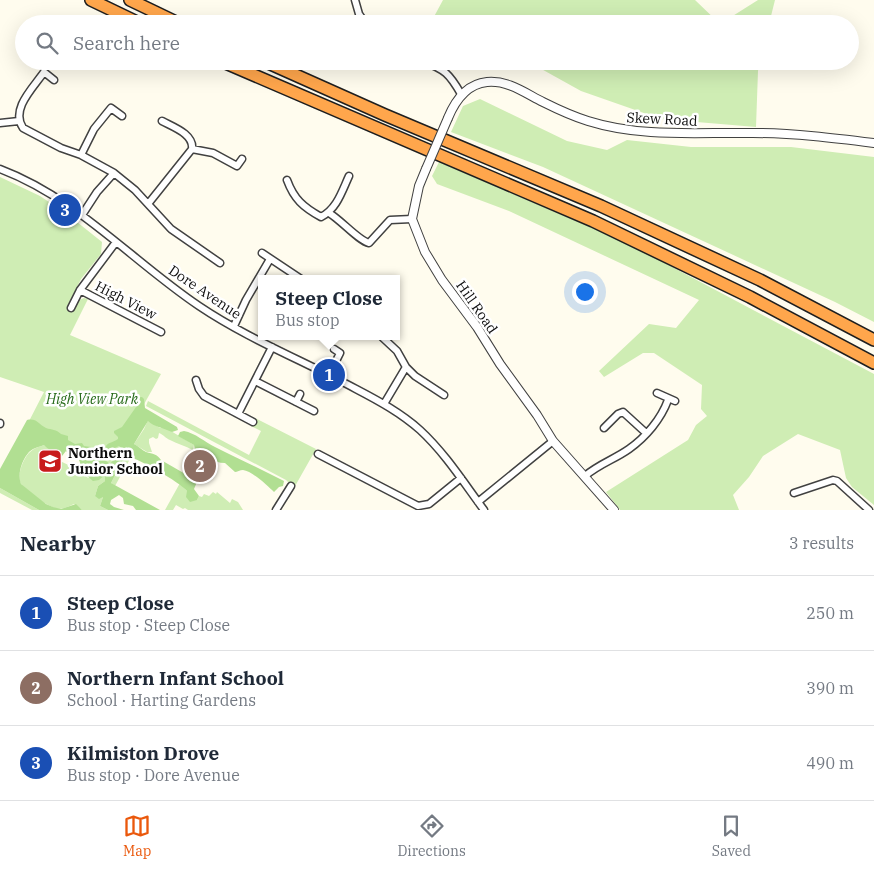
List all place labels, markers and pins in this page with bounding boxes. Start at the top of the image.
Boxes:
pin: 3 [49,191,81,229]
pin: 1 [313,356,345,394]
place label: Northern Junior School [68,444,163,478]
pin: 2 [184,447,216,485]
school or university icon: Northern Junior School [37,448,63,474]

